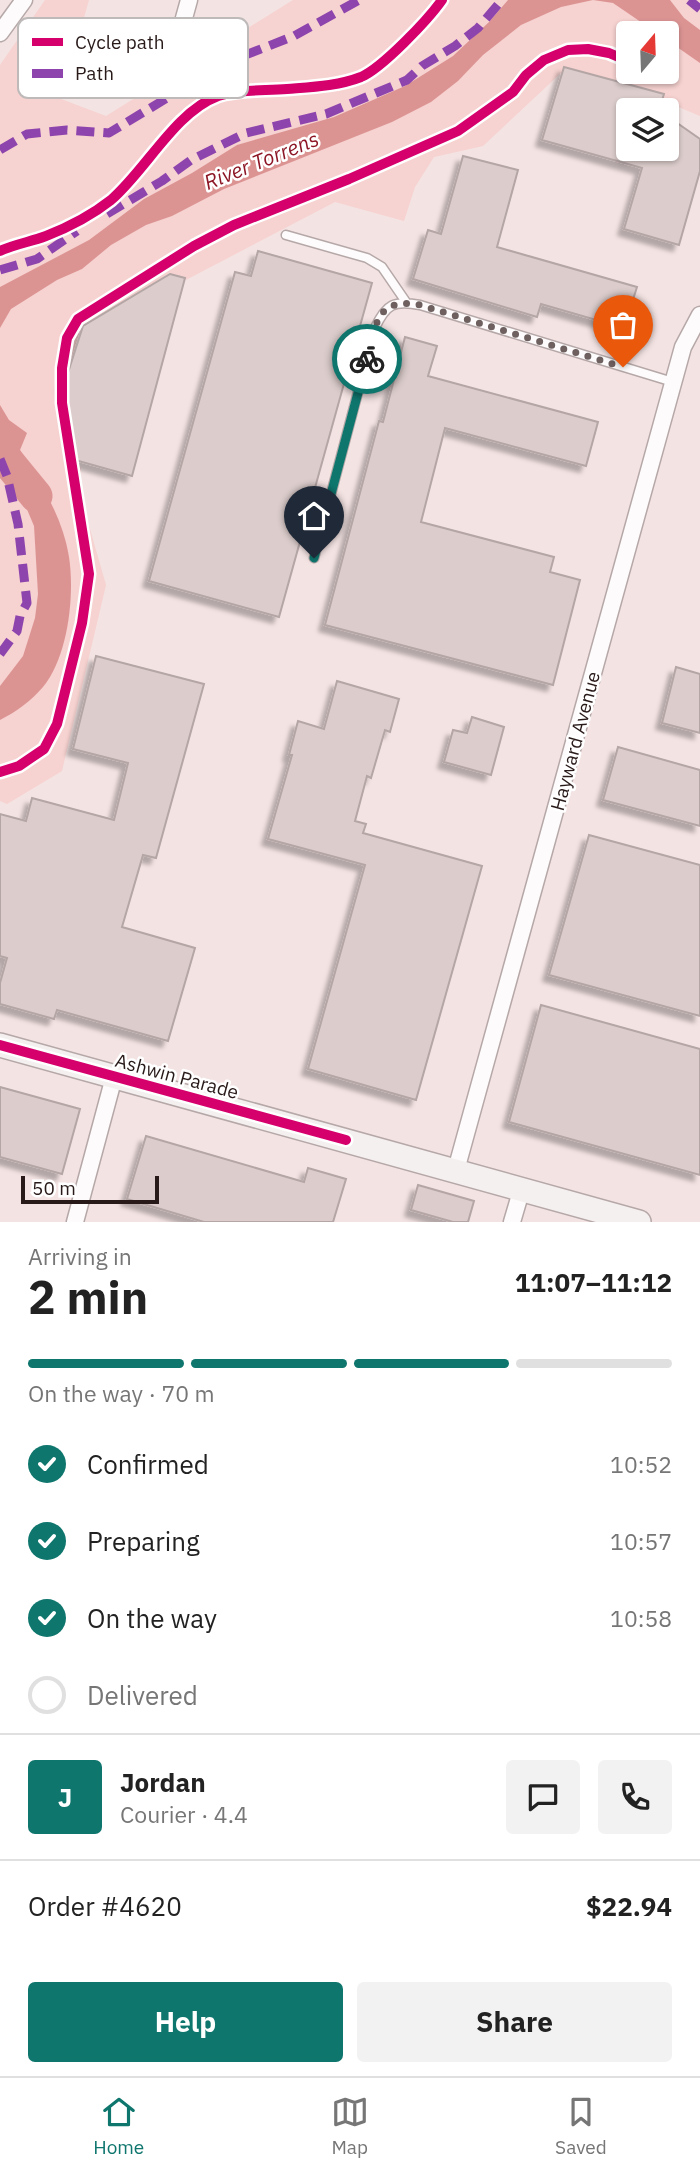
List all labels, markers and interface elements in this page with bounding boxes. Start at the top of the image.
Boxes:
legend [18,18,248,98]
north arrow [616,21,679,84]
map controls [616,21,679,161]
text: Cycle path [75,30,164,54]
text: Path [75,61,114,85]
button: layers [616,98,679,161]
water label: River Torrens [199,124,323,196]
pin [593,295,653,367]
icon: bag [604,306,642,344]
courier [332,324,402,394]
icon: bike [348,340,386,378]
pin [284,486,344,558]
icon: home [295,497,333,535]
street label: Hayward Avenue [545,669,605,813]
street label: Ashwin Parade [113,1048,241,1104]
scale bar [21,1173,159,1205]
text: 50 m [32,1176,76,1200]
text: Arriving in [28,1241,132,1271]
text: 11:07–11:12 [515,1265,672,1299]
text: 2 min [28,1267,148,1327]
text: On the way · 70 m [28,1378,215,1408]
icon: check [28,1445,66,1483]
text: Confirmed [87,1447,209,1481]
text: 10:52 [610,1449,672,1479]
icon: check [28,1522,66,1560]
text: Preparing [87,1524,200,1558]
text: 10:57 [610,1526,672,1556]
icon: check [28,1599,66,1637]
text: On the way [87,1601,217,1635]
text: 10:58 [610,1603,672,1633]
text: Delivered [87,1678,198,1712]
button: chat [506,1760,580,1834]
button: phone [598,1760,672,1834]
text: Jordan [120,1765,206,1799]
text: J [58,1780,72,1814]
text: Courier · 4.4 [120,1799,248,1829]
text: Order #4620 [28,1889,182,1923]
text: $22.94 [586,1889,672,1923]
button: Help [28,1982,343,2062]
button: Share [357,1982,672,2062]
tab: Home [93,2093,144,2159]
tab: Map [331,2093,369,2159]
tab: Saved [555,2093,607,2159]

